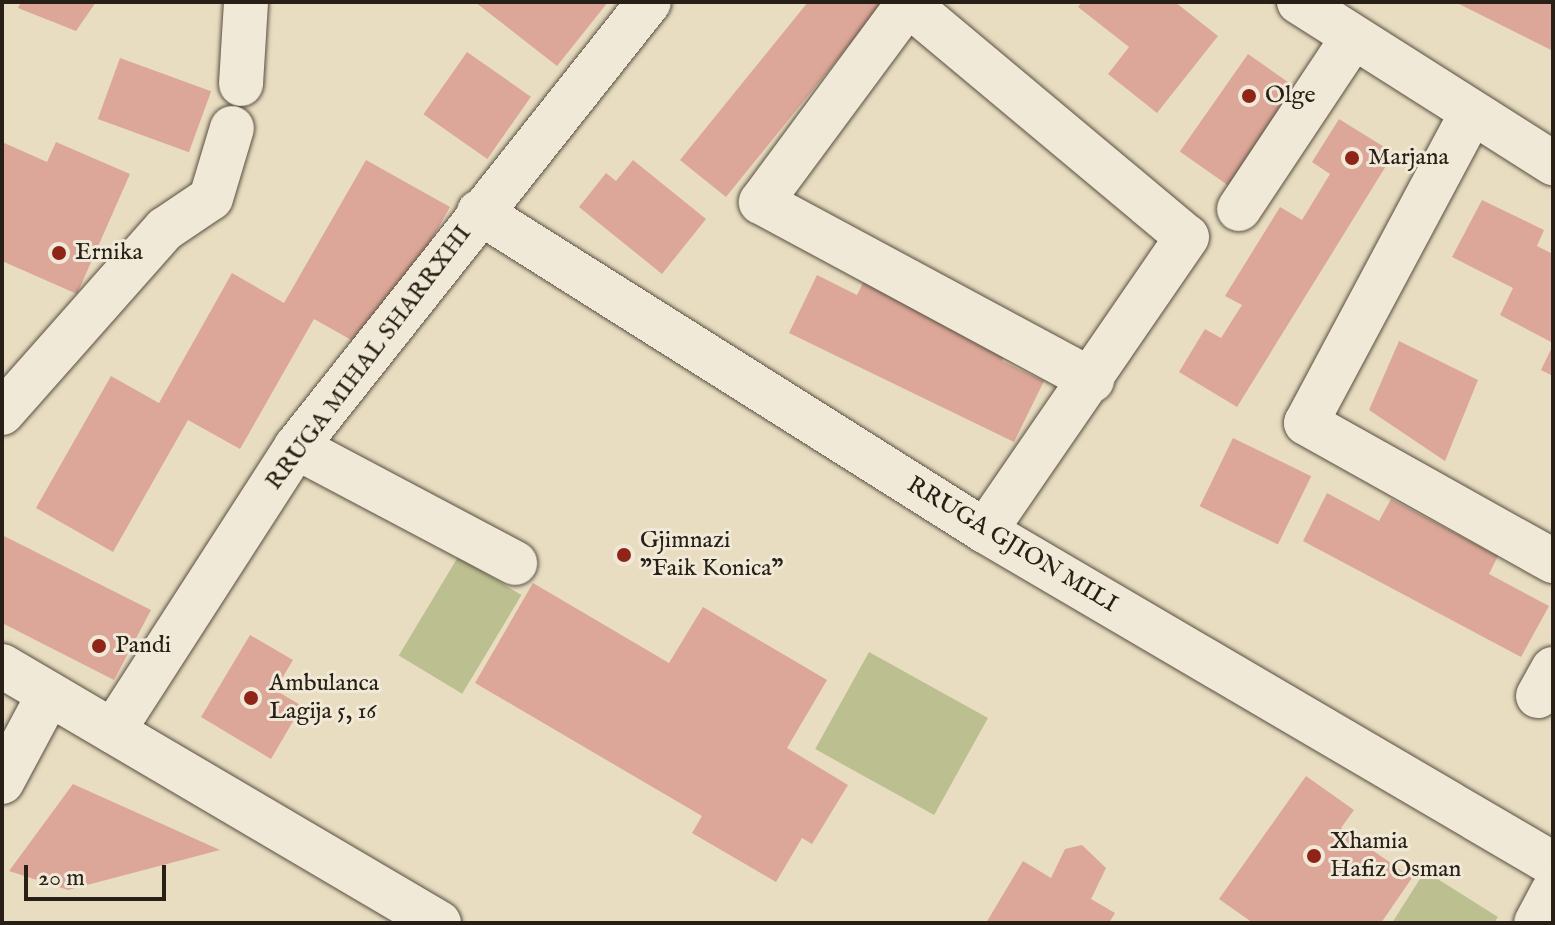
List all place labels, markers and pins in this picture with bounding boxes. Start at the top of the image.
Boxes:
place label: Olge [1265,82,1315,110]
marker: Olge [1240,87,1258,105]
place label: Marjana [1368,144,1449,172]
marker: Marjana [1343,149,1361,167]
place label: Ernika [75,239,143,267]
marker: Ernika [50,244,68,262]
place label: Gjimnazi "Faik Konica" [640,527,783,583]
marker: Gjimnazi "Faik Konica" [615,546,633,564]
place label: Pandi [115,632,171,660]
marker: Pandi [90,637,108,655]
place label: Ambulanca Lagija 5, 16 [269,670,379,726]
marker: Ambulanca Lagija 5, 16 [240,687,262,709]
place label: Xhamia Hafiz Osman [1330,828,1461,884]
marker: Xhamia Hafiz Osman [1305,847,1323,865]

